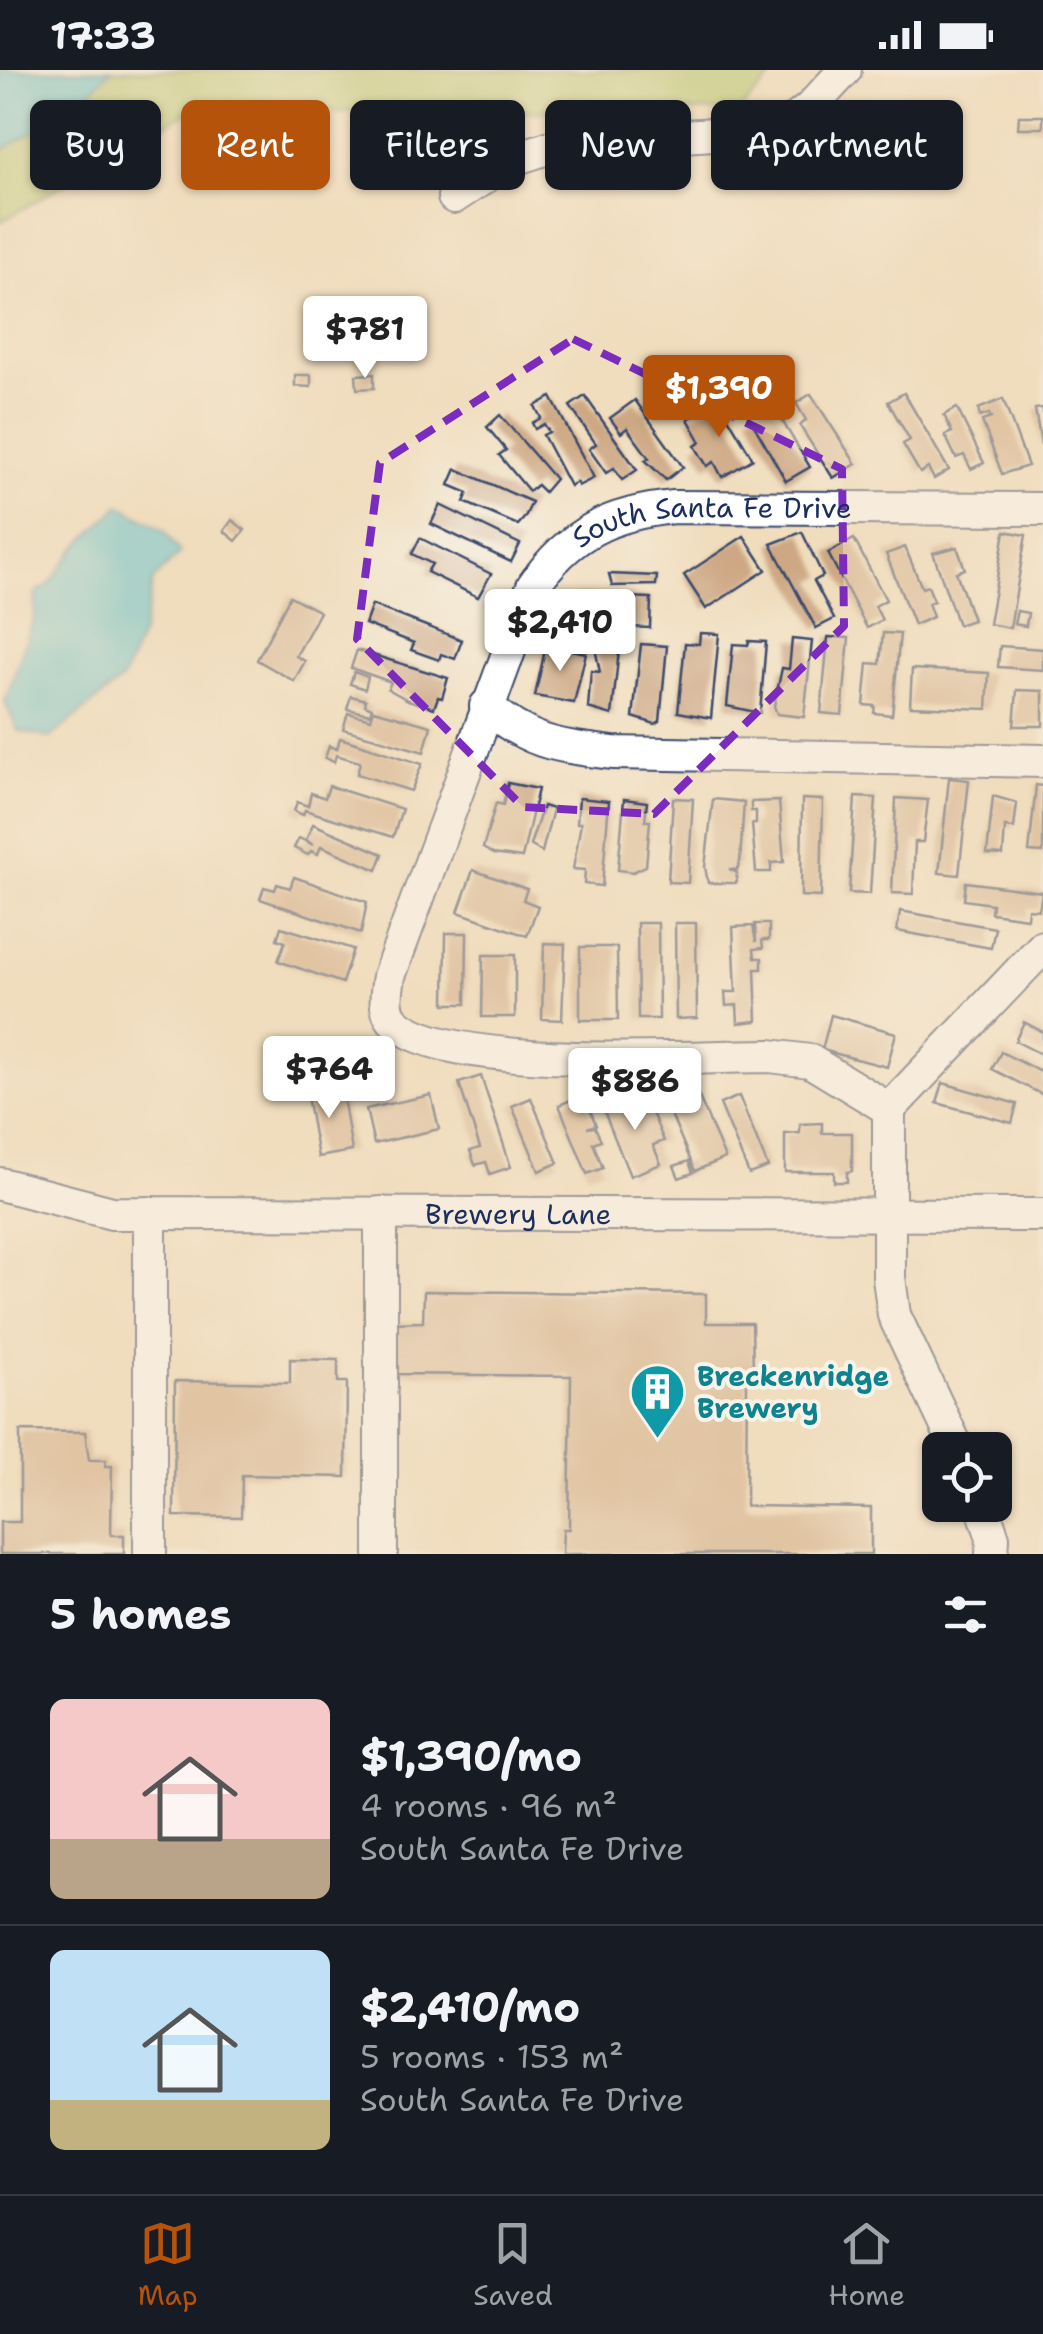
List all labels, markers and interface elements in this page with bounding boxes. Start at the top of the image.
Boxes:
text: 17:33 [50,10,156,61]
chip: Buy [30,100,161,190]
chip: Rent [181,100,330,190]
chip: Filters [350,100,525,190]
chip: New [545,100,691,190]
chip: Apartment [711,100,963,190]
pin: $781 [306,296,424,381]
text: $781 [325,307,405,350]
pin: $1,390 [638,355,800,440]
text: $1,390 [665,366,773,409]
street label: South Santa Fe Drive [564,488,852,556]
pin: $2,410 [479,589,641,674]
text: $2,410 [507,600,613,643]
pin: $764 [270,1036,388,1121]
text: $764 [285,1047,373,1090]
pin: $886 [576,1048,694,1133]
text: $886 [590,1059,680,1102]
street label: Brewery Lane [425,1195,612,1233]
place label: Breckenridge Brewery [697,1357,889,1427]
building icon: Breckenridge Brewery [628,1362,688,1441]
map controls [922,1432,1012,1522]
button: locate [922,1432,1012,1522]
text: 5 homes [50,1586,231,1642]
icon: filters [938,1587,993,1642]
text: $1,390/mo [360,1728,582,1784]
icon: home [130,1739,250,1859]
text: 4 rooms · 96 m² [360,1784,617,1827]
text: South Santa Fe Drive [360,1827,684,1870]
text: $2,410/mo [360,1979,580,2035]
icon: home [130,1990,250,2110]
text: 5 rooms · 153 m² [360,2035,623,2078]
text: South Santa Fe Drive [360,2078,684,2121]
tab: Map [138,2216,198,2314]
tab: Saved [473,2216,553,2314]
tab: Home [828,2216,905,2314]

